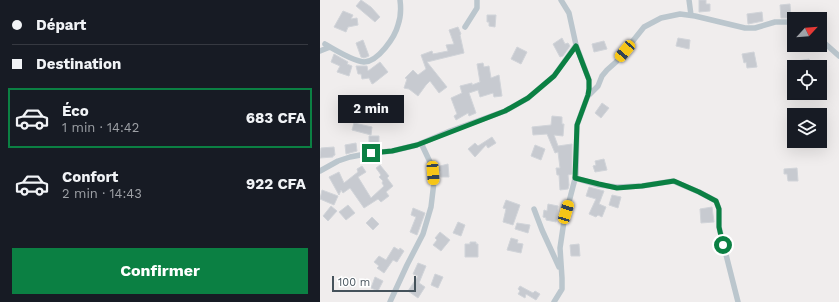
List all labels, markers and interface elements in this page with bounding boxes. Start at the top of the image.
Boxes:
north arrow [787,12,827,52]
map controls [787,12,827,148]
text: Départ [36,16,86,34]
car [613,38,637,64]
text: Destination [36,55,121,73]
button: locate [787,60,827,100]
callout: 2 min [338,95,404,123]
icon: car [14,100,50,136]
text: 2 min [353,101,389,116]
text: Éco [62,102,89,120]
button: layers [787,108,827,148]
text: 683 CFA [246,109,306,127]
text: 1 min · 14:42 [62,120,139,135]
route end [362,144,380,162]
car [426,161,440,185]
icon: car [14,166,50,202]
text: Confort [62,168,118,186]
text: 922 CFA [246,175,306,193]
text: 2 min · 14:43 [62,186,142,201]
car [557,199,575,225]
route start [714,236,732,254]
button: Confirmer [12,248,308,294]
scale bar [332,274,416,293]
text: 100 m [338,276,370,289]

